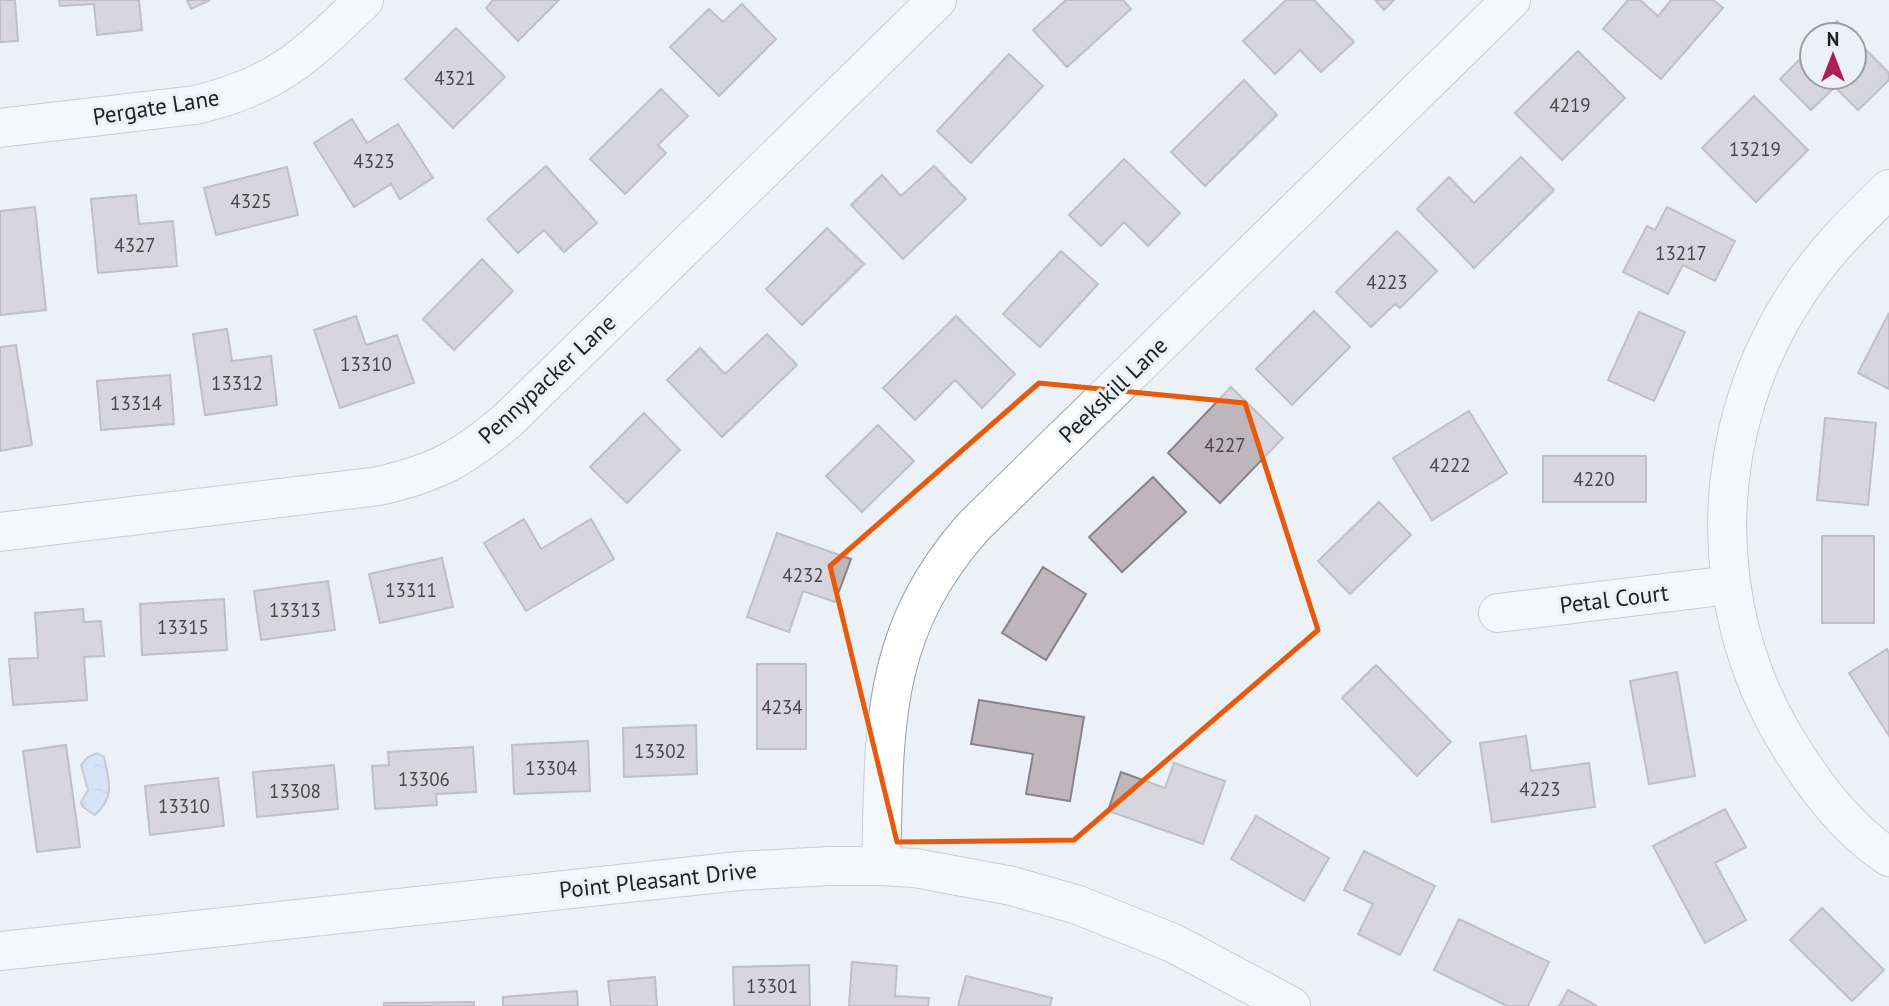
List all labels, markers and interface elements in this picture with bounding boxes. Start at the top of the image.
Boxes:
north arrow [1798,21,1868,91]
text: N [1827,27,1839,51]
house number: 4321 [434,66,476,90]
street label: Pergate Lane [91,82,221,131]
house number: 4219 [1549,93,1591,117]
house number: 13219 [1729,137,1781,161]
house number: 4323 [353,149,395,173]
house number: 4325 [230,189,272,213]
house number: 4327 [114,233,156,257]
house number: 13217 [1655,241,1707,265]
house number: 4223 [1366,270,1408,294]
street label: Pennypacker Lane [472,308,621,450]
street label: Peekskill Lane [1052,331,1173,449]
house number: 13310 [340,352,392,376]
house number: 13312 [211,371,263,395]
house number: 13314 [110,391,162,415]
house number: 4227 [1204,433,1246,457]
house number: 4222 [1429,453,1471,477]
house number: 4220 [1573,467,1615,491]
house number: 4232 [782,563,824,587]
street label: Petal Court [1558,577,1670,620]
house number: 13311 [385,578,437,602]
house number: 13313 [269,598,321,622]
house number: 13315 [157,615,209,639]
house number: 4234 [761,695,803,719]
house number: 13302 [634,739,686,763]
house number: 13304 [525,756,577,780]
house number: 13306 [398,767,450,791]
house number: 4223 [1519,777,1561,801]
house number: 13308 [269,779,321,803]
house number: 13310 [158,794,210,818]
street label: Point Pleasant Drive [558,855,758,904]
house number: 13301 [746,974,798,998]

